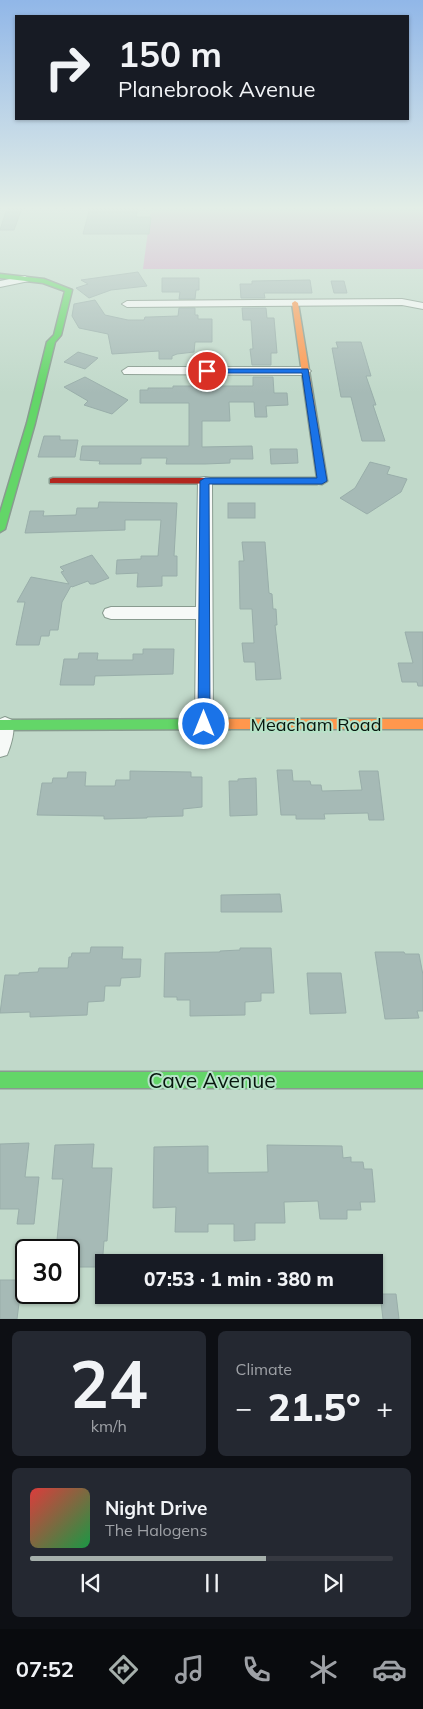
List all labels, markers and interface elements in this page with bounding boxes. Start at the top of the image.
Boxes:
text: 150 m [118,32,222,76]
icon: right [35,35,100,100]
text: Planebrook Avenue [118,75,316,103]
pin [186,350,228,392]
icon: arrive [193,357,221,385]
position arrow [177,697,229,749]
street label: Meacham Road [251,713,381,736]
street label: Cave Avenue [148,1067,276,1093]
speed limit sign: 30 [15,1239,80,1304]
text: 07:53 · 1 min · 380 m [144,1267,334,1291]
text: 24 [70,1343,148,1424]
text: Climate [236,1359,292,1379]
text: 21.5° [268,1383,361,1431]
text: − [236,1390,252,1425]
text: + [376,1390,393,1425]
text: km/h [91,1416,127,1436]
text: Night Drive [105,1496,207,1520]
text: The Halogens [105,1520,207,1540]
icon: previous [77,1569,105,1597]
icon: pause [198,1569,226,1597]
icon: next [319,1569,347,1597]
icon: directions [106,1652,141,1687]
icon: music [172,1652,207,1687]
icon: phone [239,1652,274,1687]
icon: climate [306,1652,341,1687]
icon: car [372,1652,407,1687]
text: 07:52 [16,1655,74,1683]

